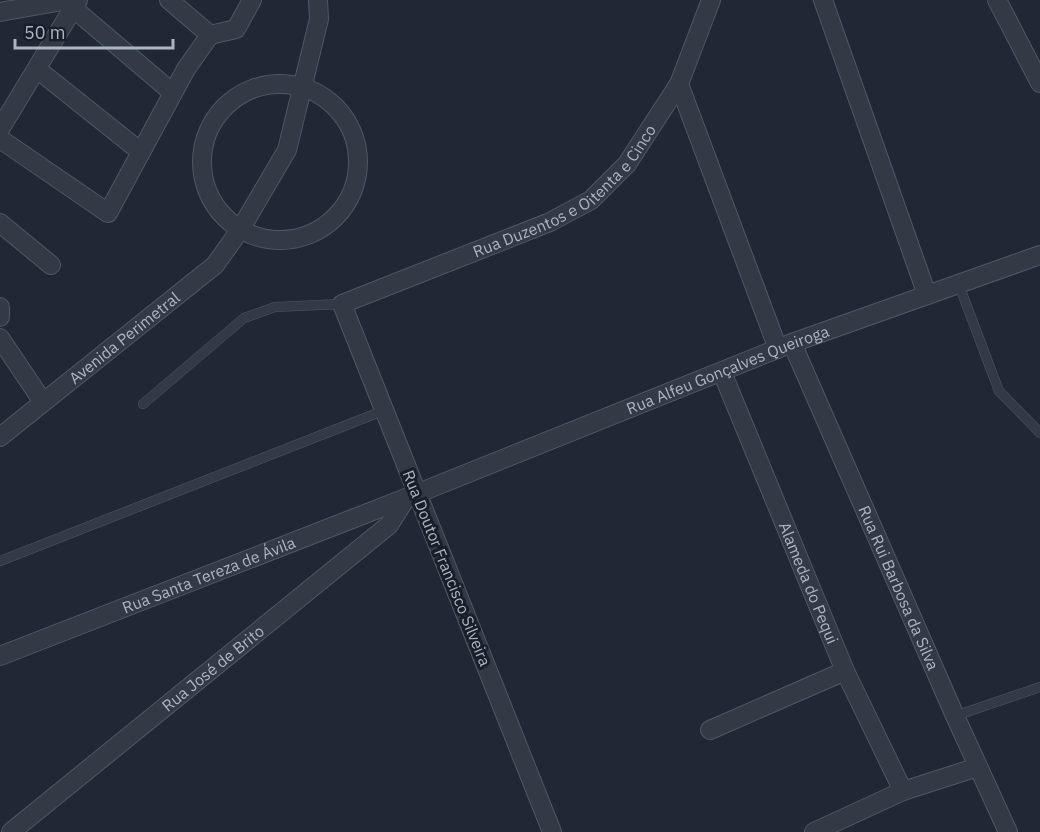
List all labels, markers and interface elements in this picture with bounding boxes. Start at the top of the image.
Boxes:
scale bar [15,12,172,50]
text: 50 m [24,21,66,44]
street label: Rua Duzentos e Oitenta e Cinco [470,121,660,261]
street label: Avenida Perimetral [65,287,184,388]
street label: Rua Alfeu Gonçalves Queiroga [623,321,832,418]
street label: Rua Doutor Francisco Silveira [398,467,496,669]
street label: Rua Rui Barbosa da Silva [854,502,944,673]
street label: Alameda do Pequi [775,519,843,647]
street label: Rua Santa Tereza de Ávila [119,532,299,618]
street label: Rua José de Brito [158,621,268,716]

